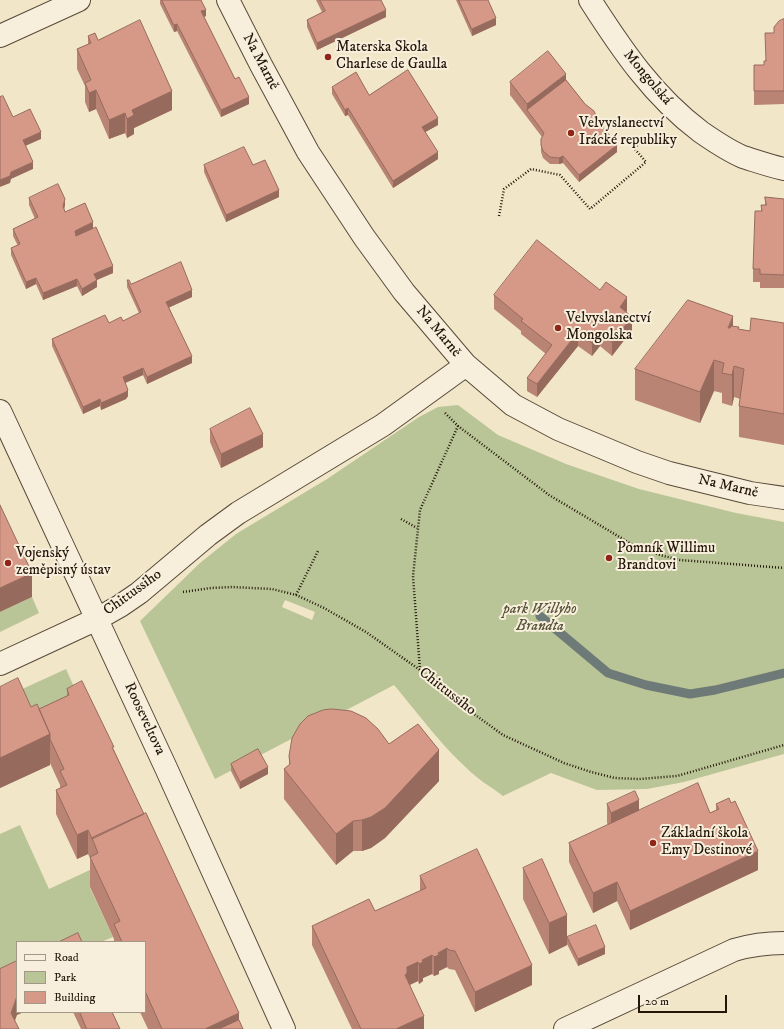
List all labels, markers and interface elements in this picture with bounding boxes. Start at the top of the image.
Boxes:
street label: Na Marně [238,31,282,93]
place label: Materska Skola Charlese de Gaulla [336,39,447,74]
street label: Mongolská [619,47,675,109]
marker: Materska Skola Charlese de Gaulla [323,52,333,62]
place label: Velvyslanectví Irácké republiky [579,115,677,150]
marker: Velvyslanectví Irácké republiky [566,128,576,138]
street label: Na Marně [411,303,465,361]
place label: Velvyslanectví Mongolska [566,310,651,345]
marker: Velvyslanectví Mongolska [553,323,563,333]
street label: Na Marně [696,471,760,503]
place label: Pomník Willimu Brandtovi [617,540,715,575]
place label: Vojenský zeměpisný ústav [16,545,111,580]
marker: Pomník Willimu Brandtovi [604,553,614,563]
marker: Vojenský zeměpisný ústav [3,558,13,568]
street label: Chittussiho [100,566,166,620]
park label: park Willyho Brandta [503,601,577,636]
street label: Chittussiho [415,664,479,720]
street label: Rooseveltova [119,680,169,758]
place label: Základní škola Emy Destinové [661,825,752,860]
marker: Základní škola Emy Destinové [648,838,658,848]
legend [16,941,146,1013]
text: Road [54,950,79,965]
text: Park [54,970,76,985]
scale bar [640,987,729,1013]
text: Building [54,990,95,1005]
text: 20 m [645,994,669,1009]

